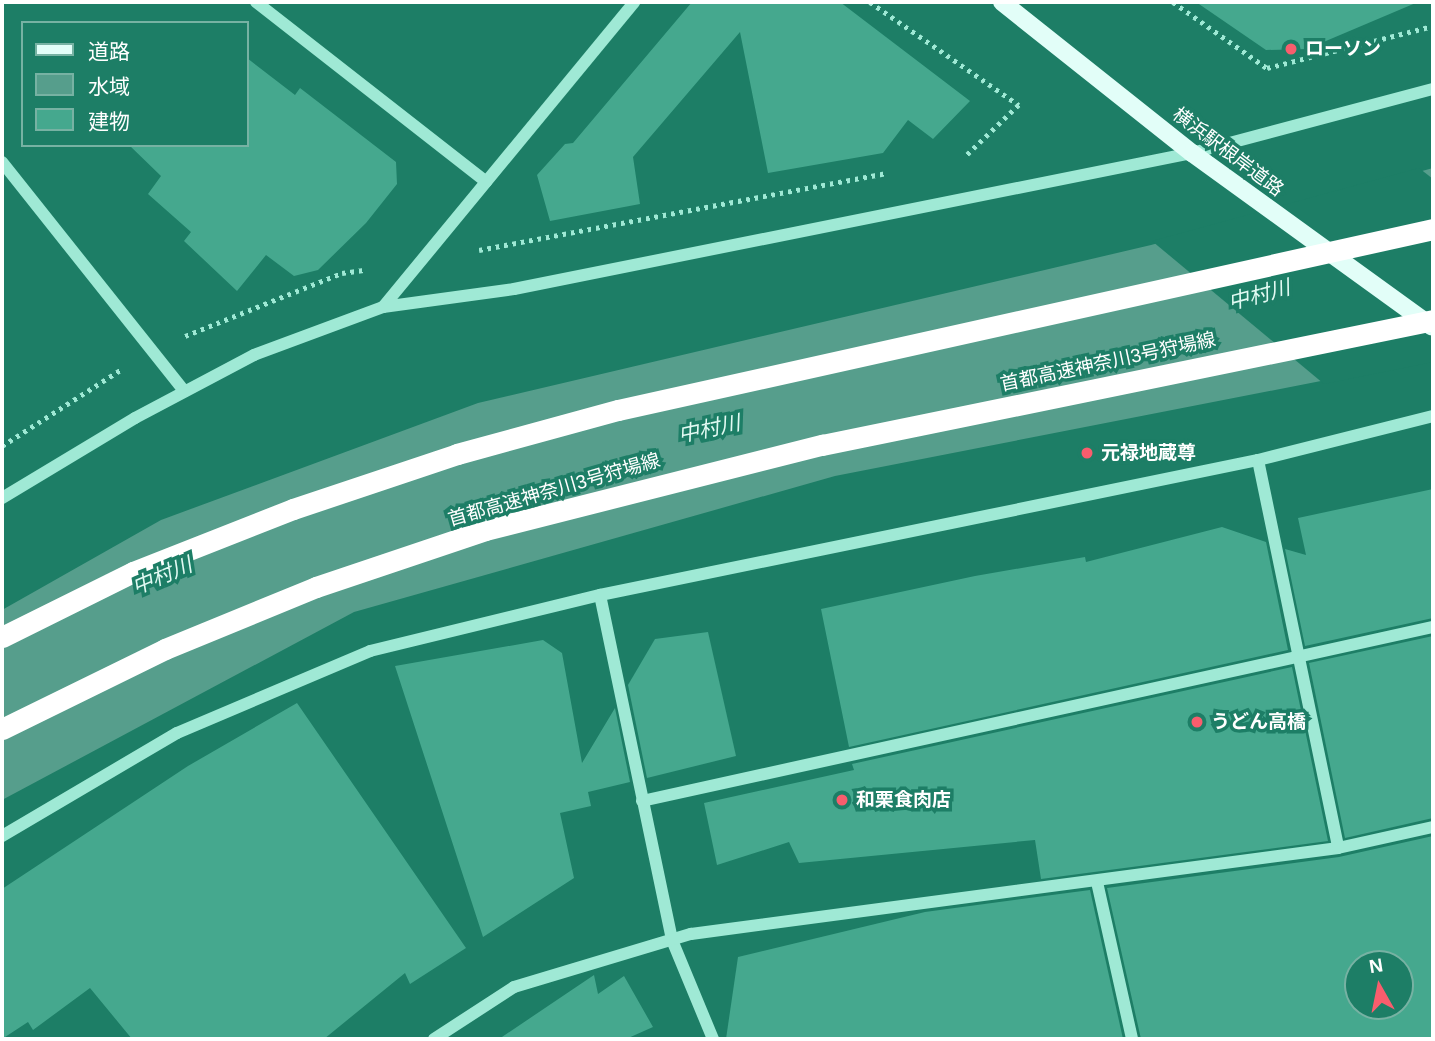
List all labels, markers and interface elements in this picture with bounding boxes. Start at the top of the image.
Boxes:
legend [21,21,248,147]
place label: ローソン [1305,38,1381,60]
text: 道路 [88,40,130,63]
marker: ローソン [1283,41,1299,57]
text: 水域 [88,75,130,98]
street label: 横浜駅根岸道路 [1168,103,1288,201]
text: 建物 [88,110,130,133]
water label: 中村川 [1225,275,1293,315]
street label: 首都高速神奈川3号狩場線 [998,328,1218,396]
water label: 中村川 [676,410,742,448]
place label: 元禄地蔵尊 [1101,442,1196,464]
marker: 元禄地蔵尊 [1079,445,1095,461]
street label: 首都高速神奈川3号狩場線 [445,449,663,531]
water label: 中村川 [128,552,196,600]
place label: うどん高橋 [1211,711,1306,733]
marker: うどん高橋 [1189,714,1205,730]
place label: 和栗食肉店 [856,789,951,811]
marker: 和栗食肉店 [834,792,850,808]
north arrow [1344,950,1414,1020]
text: N [1368,954,1384,977]

